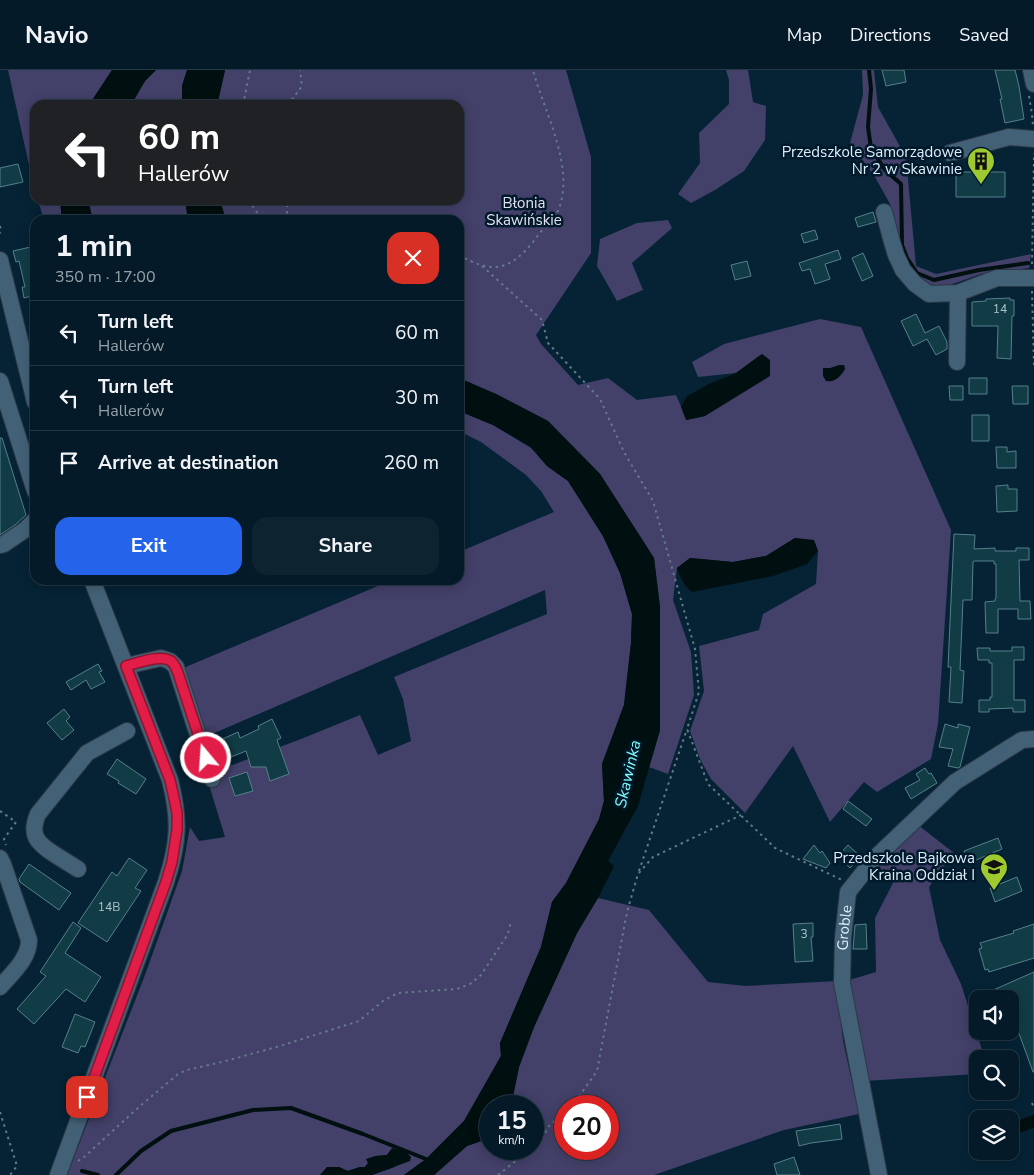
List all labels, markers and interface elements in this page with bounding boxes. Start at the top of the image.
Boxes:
text: Navio [25,19,89,51]
text: Map [787,23,822,47]
text: Directions [850,23,931,47]
text: Saved [959,23,1009,47]
text: 60 m [138,114,220,161]
icon: left [55,120,120,185]
place label: Przedszkole Samorządowe Nr 2 w Skawinie [782,142,962,179]
building icon: Przedszkole Samorządowe Nr 2 w Skawinie [966,146,996,185]
text: Hallerów [138,159,229,189]
park label: Błonia Skawińskie [486,193,562,230]
text: 1 min [55,226,133,267]
button: close [387,232,439,284]
text: 350 m · 17:00 [55,266,156,288]
house number: 14 [993,301,1007,317]
text: Turn left [98,309,173,335]
icon: left [55,319,83,347]
text: 60 m [395,320,439,346]
text: Hallerów [98,335,164,357]
text: Turn left [98,374,173,400]
icon: left [55,384,83,412]
text: 30 m [395,385,439,411]
text: Hallerów [98,400,164,422]
icon: arrive [55,449,83,477]
text: Arrive at destination [98,450,279,476]
text: 260 m [384,450,439,476]
button: Exit [55,517,242,575]
button: Share [252,517,439,575]
position arrow [179,731,231,783]
water label: Skawinka [610,738,646,810]
place label: Przedszkole Bajkowa Kraina Oddział I [833,848,975,885]
school or university icon: Przedszkole Bajkowa Kraina Oddział I [979,852,1009,891]
house number: 14B [98,899,120,915]
street label: Groble [833,904,857,951]
house number: 3 [800,926,808,942]
map controls [969,990,1019,1160]
button: sound [969,990,1019,1040]
button: search [969,1050,1019,1100]
pin [66,1076,108,1118]
icon: arrive [73,1083,101,1111]
speed limit sign: 20 [554,1095,619,1160]
text: 15 [496,1104,527,1138]
button: layers [969,1110,1019,1160]
text: km/h [498,1132,525,1148]

